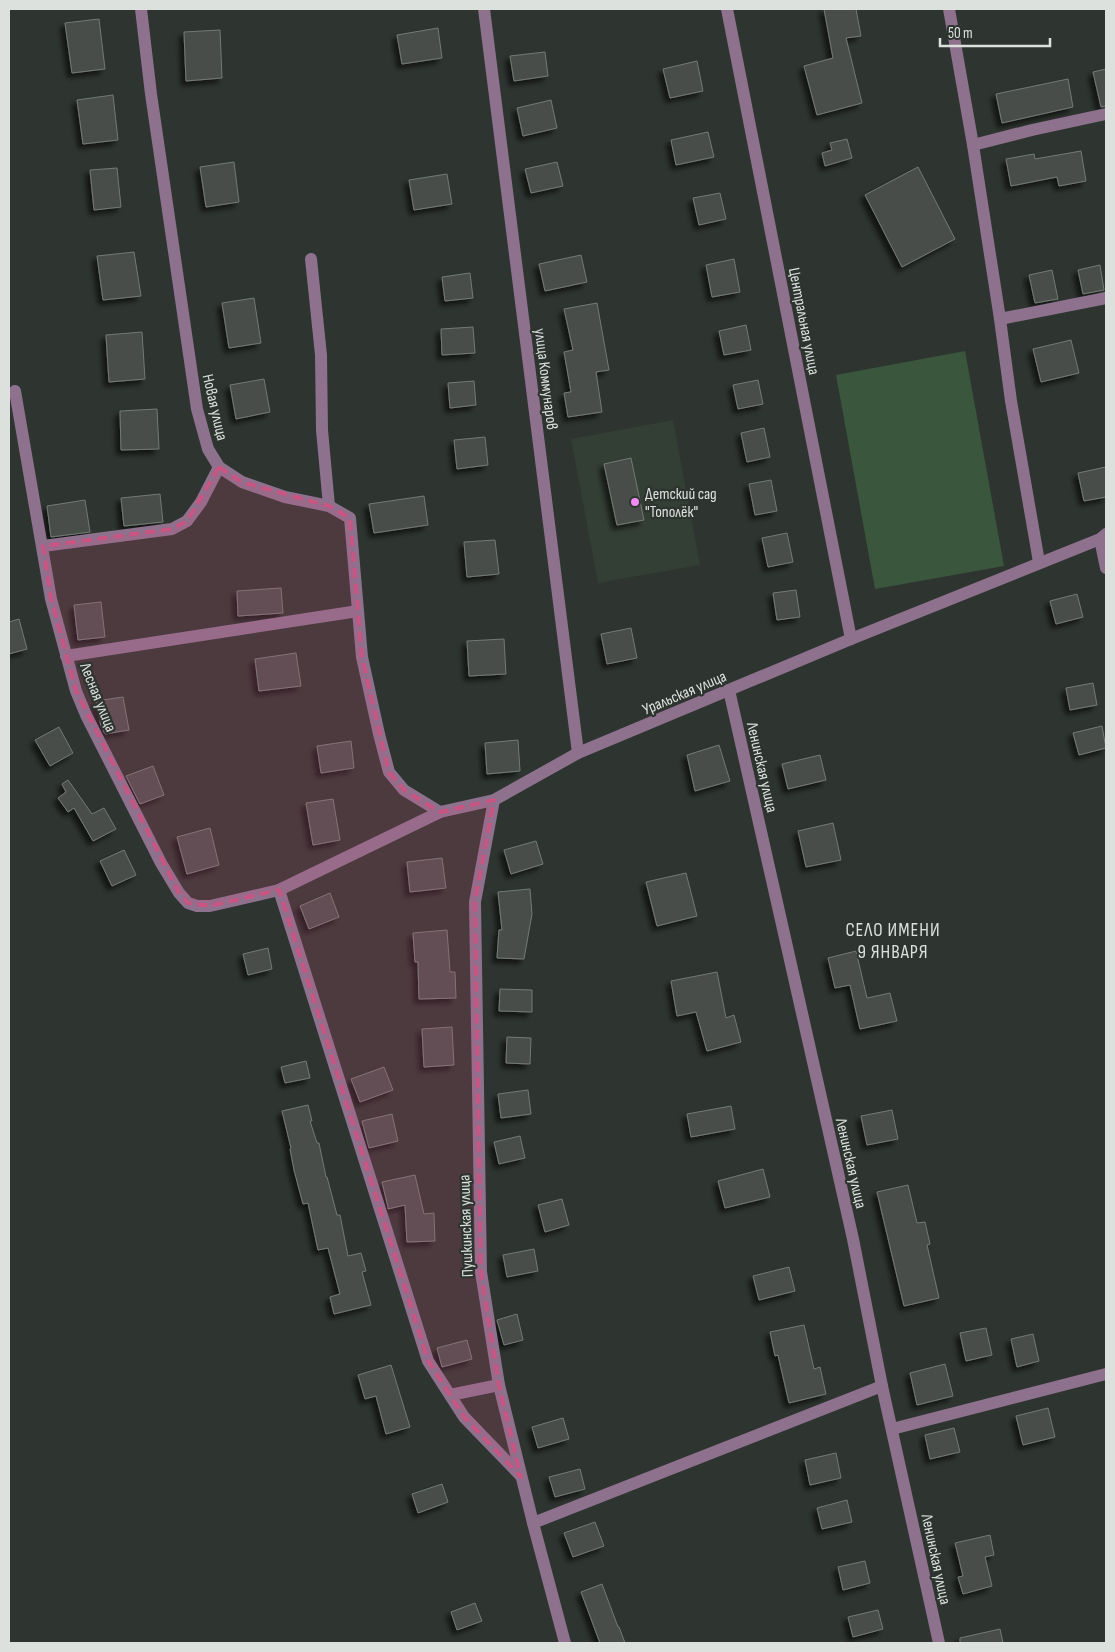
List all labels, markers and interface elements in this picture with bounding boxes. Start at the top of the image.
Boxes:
scale bar [940,15,1050,47]
text: 50 m [948,24,973,43]
street label: Центральная улица [784,266,823,377]
street label: улица Коммунаров [530,327,561,431]
street label: Новая улица [198,372,231,442]
place label: Детский сад "Тополёк" [645,485,717,522]
marker: Детский сад "Тополёк" [629,496,641,508]
street label: Лесная улица [75,659,120,735]
street label: Уральская улица [640,667,729,720]
street label: Ленинская улица [742,719,781,814]
district label: СЕЛО ИМЕНИ 9 ЯНВАРЯ [845,919,941,964]
street label: Ленинская улица [831,1115,870,1210]
street label: Пушкинская улица [455,1174,478,1277]
street label: Ленинская улица [916,1511,954,1606]

